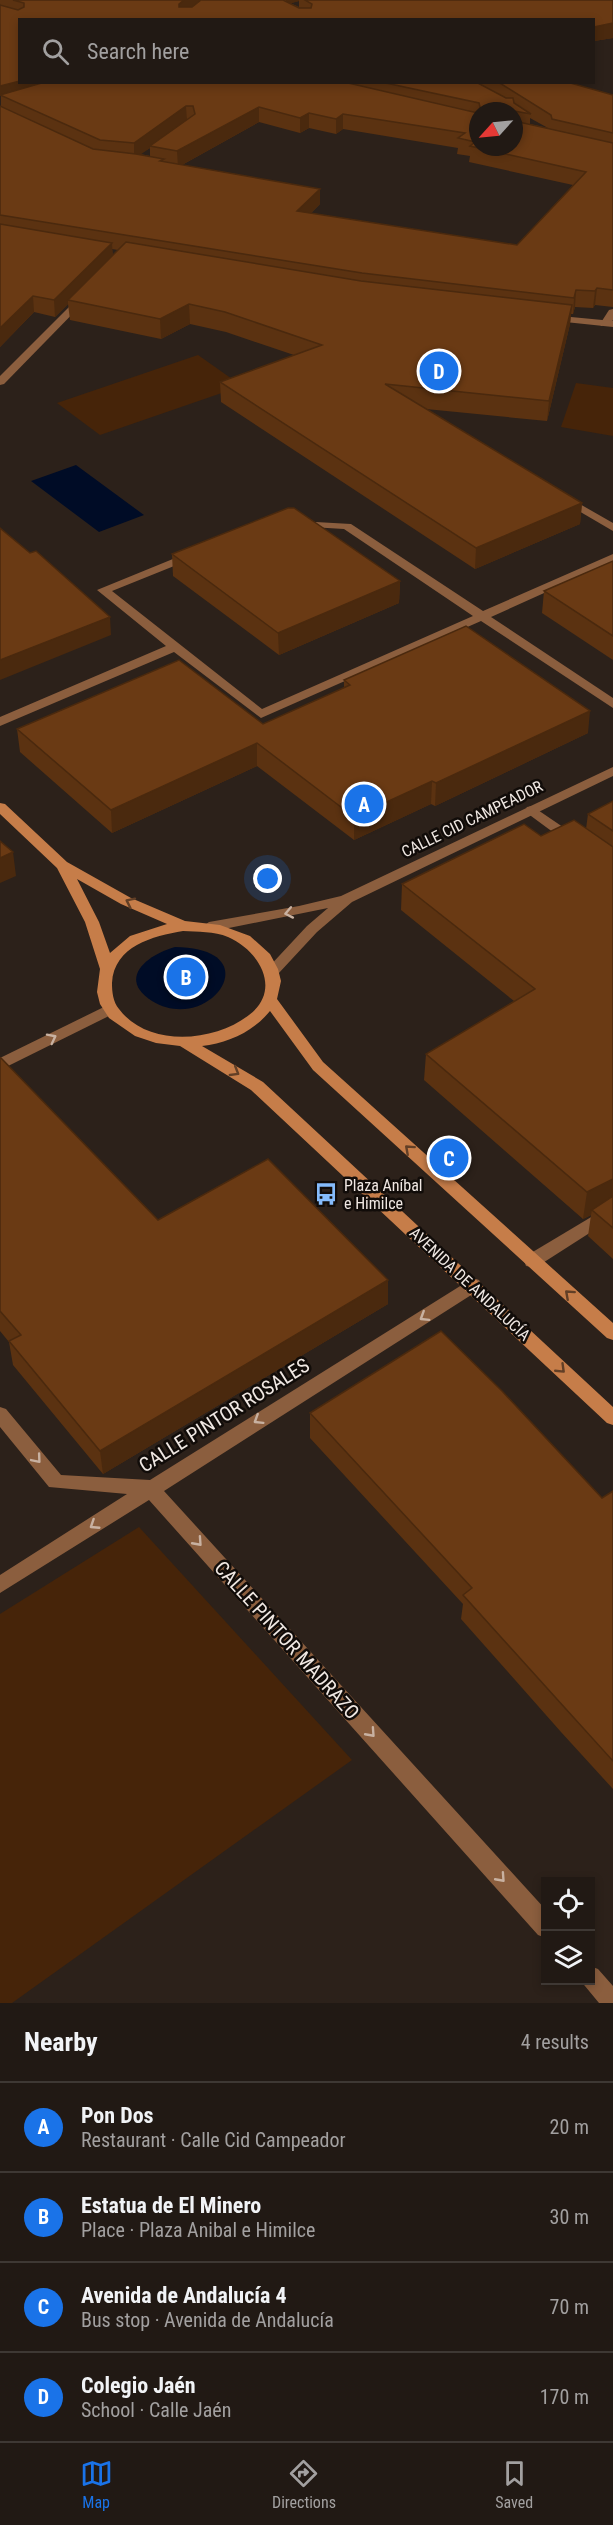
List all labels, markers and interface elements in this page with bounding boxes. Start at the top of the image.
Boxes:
search box [18,18,595,84]
icon: search [39,35,72,68]
text: Search here [87,39,189,64]
north arrow [469,102,523,156]
pin: D [420,348,458,394]
street label: CALLE CID CAMPEADOR [398,776,546,861]
pin: A [344,782,384,826]
your location [253,864,282,893]
one-way arrow [125,898,136,910]
one-way arrow [285,906,295,919]
pin: B [166,954,206,1000]
one-way arrow [46,1034,57,1046]
one-way arrow [228,1065,239,1076]
pin: C [430,1136,468,1180]
one-way arrow [406,1145,416,1156]
place label: Plaza Aníbal e Himilce [344,1176,423,1213]
bus stop icon: Plaza Aníbal e Himilce [313,1181,339,1207]
street label: AVENIDA DE ANDALUCÍA [406,1223,534,1345]
one-way arrow [566,1290,576,1301]
one-way arrow [419,1309,430,1320]
street label: CALLE PINTOR ROSALES [134,1353,314,1477]
one-way arrow [555,1362,565,1373]
one-way arrow [254,1413,264,1425]
one-way arrow [30,1452,41,1463]
one-way arrow [89,1517,100,1528]
one-way arrow [191,1535,202,1546]
street label: CALLE PINTOR MADRAZO [210,1556,364,1724]
one-way arrow [364,1726,375,1737]
one-way arrow [494,1871,505,1882]
map controls [541,1877,595,1985]
button: locate [541,1877,595,1931]
button: layers [541,1931,595,1985]
text: Nearby [24,2027,98,2057]
text: 4 results [521,2030,589,2054]
text: Pon Dos [81,2103,154,2128]
text: A [38,2115,49,2139]
text: 20 m [550,2115,589,2139]
text: Restaurant · Calle Cid Campeador [81,2128,346,2152]
text: Estatua de El Minero [81,2193,261,2218]
text: B [38,2205,49,2229]
text: 30 m [550,2205,589,2229]
text: Place · Plaza Anibal e Himilce [81,2218,315,2242]
text: Avenida de Andalucía 4 [81,2283,287,2308]
text: C [38,2295,49,2319]
text: 70 m [550,2295,589,2319]
text: Bus stop · Avenida de Andalucía [81,2308,334,2332]
text: Colegio Jaén [81,2373,196,2398]
text: D [38,2385,49,2409]
text: 170 m [540,2385,589,2409]
text: School · Calle Jaén [81,2398,231,2422]
tab: Map [80,2457,113,2512]
tab: Directions [272,2457,336,2512]
tab: Saved [495,2457,533,2512]

